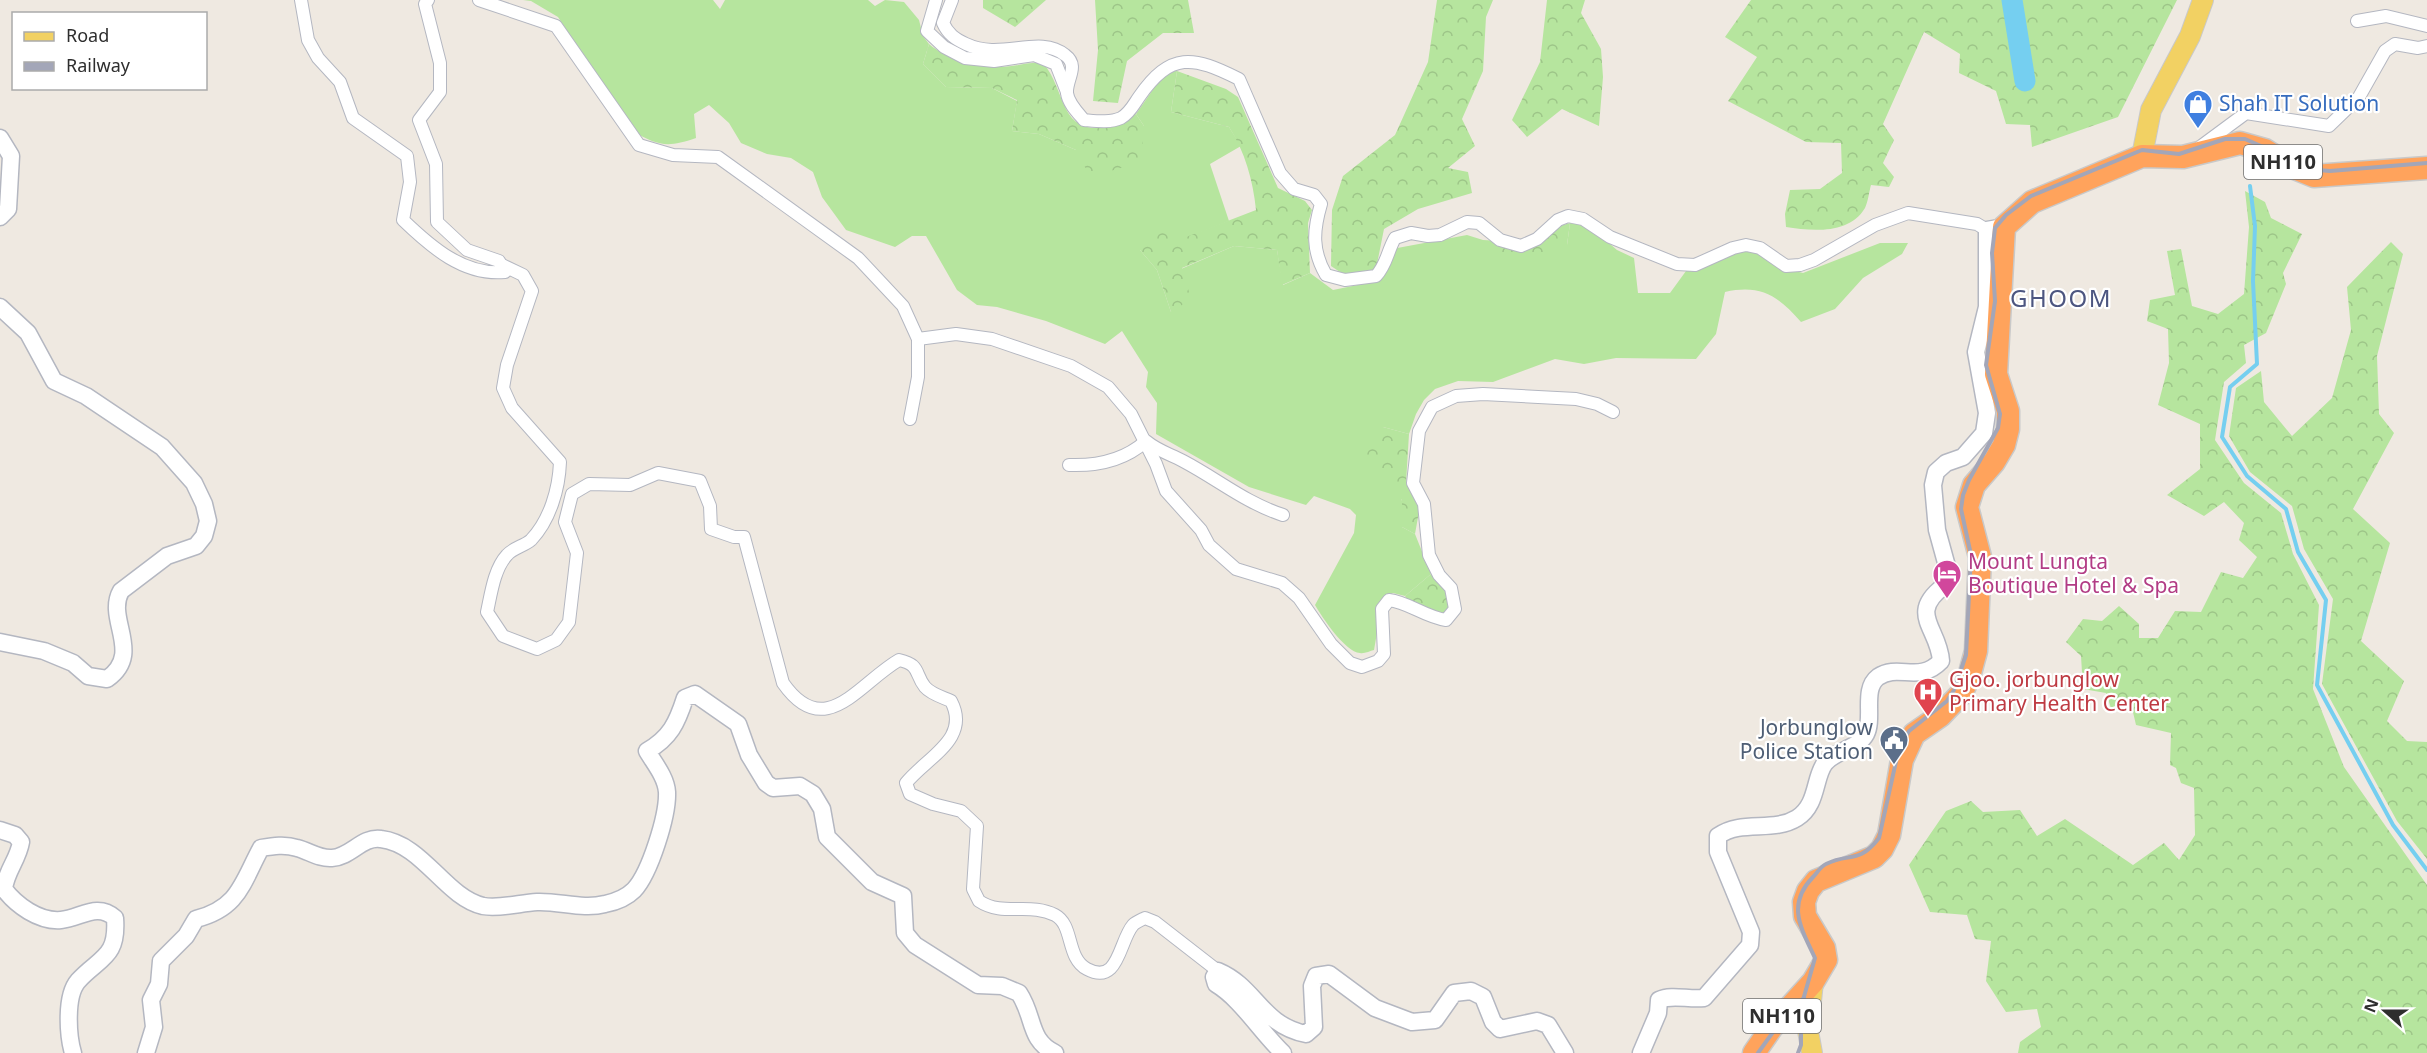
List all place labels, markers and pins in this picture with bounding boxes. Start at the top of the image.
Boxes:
shop icon: Shah IT Solution [2182,88,2214,130]
place label: Shah IT Solution [2219,89,2379,117]
place label: Mount Lungta Boutique Hotel & Spa [1968,547,2179,599]
hotel icon: Mount Lungta Boutique Hotel & Spa [1931,558,1963,600]
place label: Gjoo. jorbunglow Primary Health Center [1949,665,2169,717]
hospital icon: Gjoo. jorbunglow Primary Health Center [1912,676,1944,718]
place label: Jorbunglow Police Station [1740,713,1873,765]
public building icon: Jorbunglow Police Station [1878,724,1910,766]

